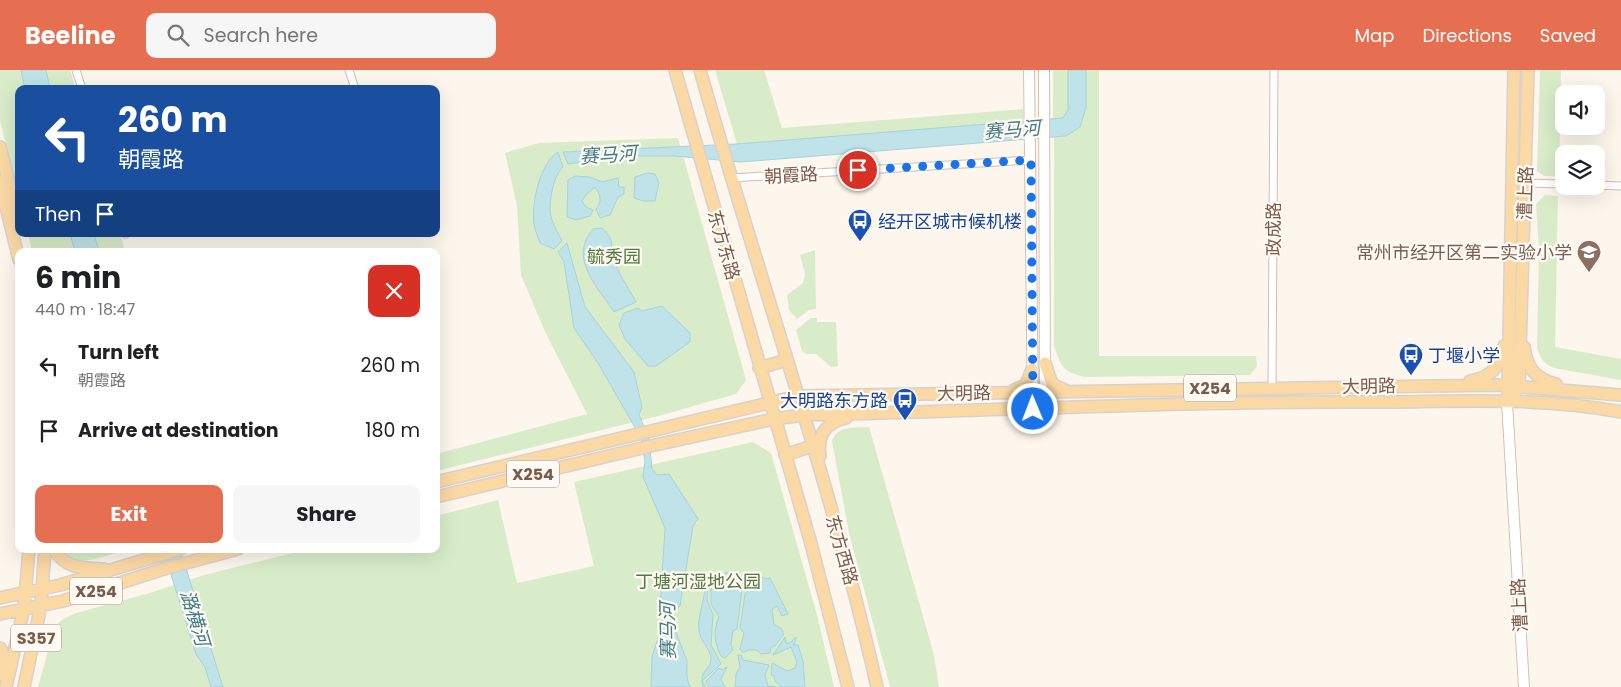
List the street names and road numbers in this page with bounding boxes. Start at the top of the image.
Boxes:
street label: 朝霞路 [763,161,819,189]
street label: 漕上路 [1512,166,1538,220]
street label: 政成路 [1261,202,1286,256]
street label: 东方东路 [702,207,746,283]
street label: 大明路 [1342,373,1396,399]
road number: X254 [1184,374,1236,402]
street label: 大明路 [937,380,991,406]
road number: X254 [507,460,559,488]
street label: 东方西路 [820,512,864,588]
street label: 漕上路 [1505,577,1533,633]
road number: X254 [70,578,122,604]
road number: S357 [11,624,61,652]

